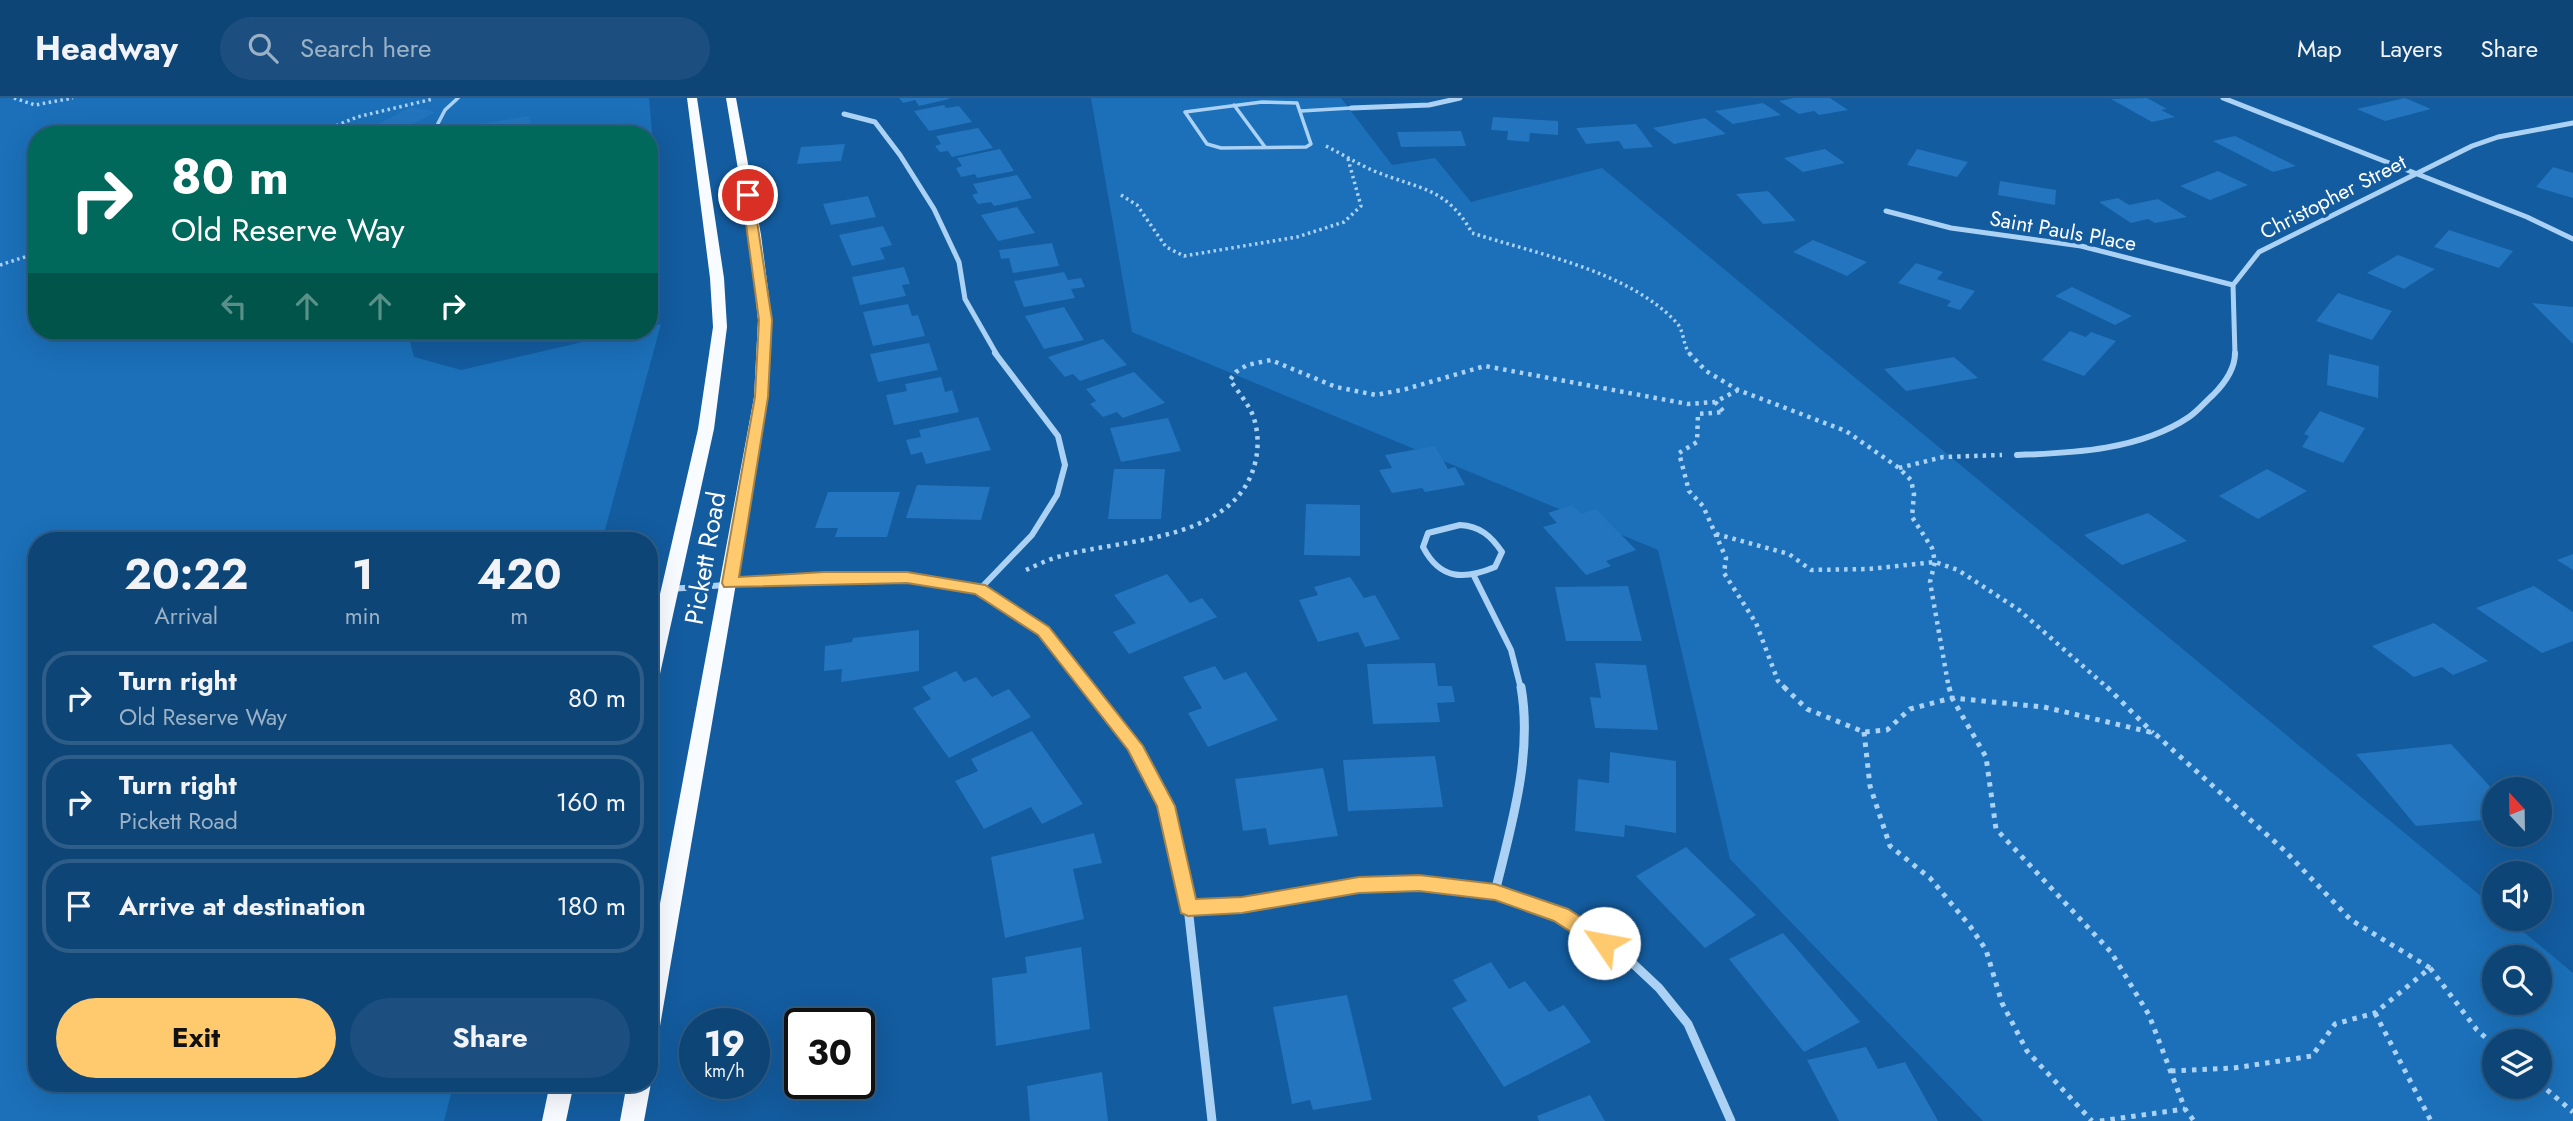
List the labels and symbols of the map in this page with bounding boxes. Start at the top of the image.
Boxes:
street label: Christopher Street [2255,147,2411,247]
pin [718,165,778,225]
street label: Saint Pauls Place [1987,203,2139,259]
street label: Pickett Road [675,489,735,627]
north arrow [2482,777,2552,847]
position arrow [1567,906,1641,980]
speed limit sign: 30 [784,1008,875,1099]

